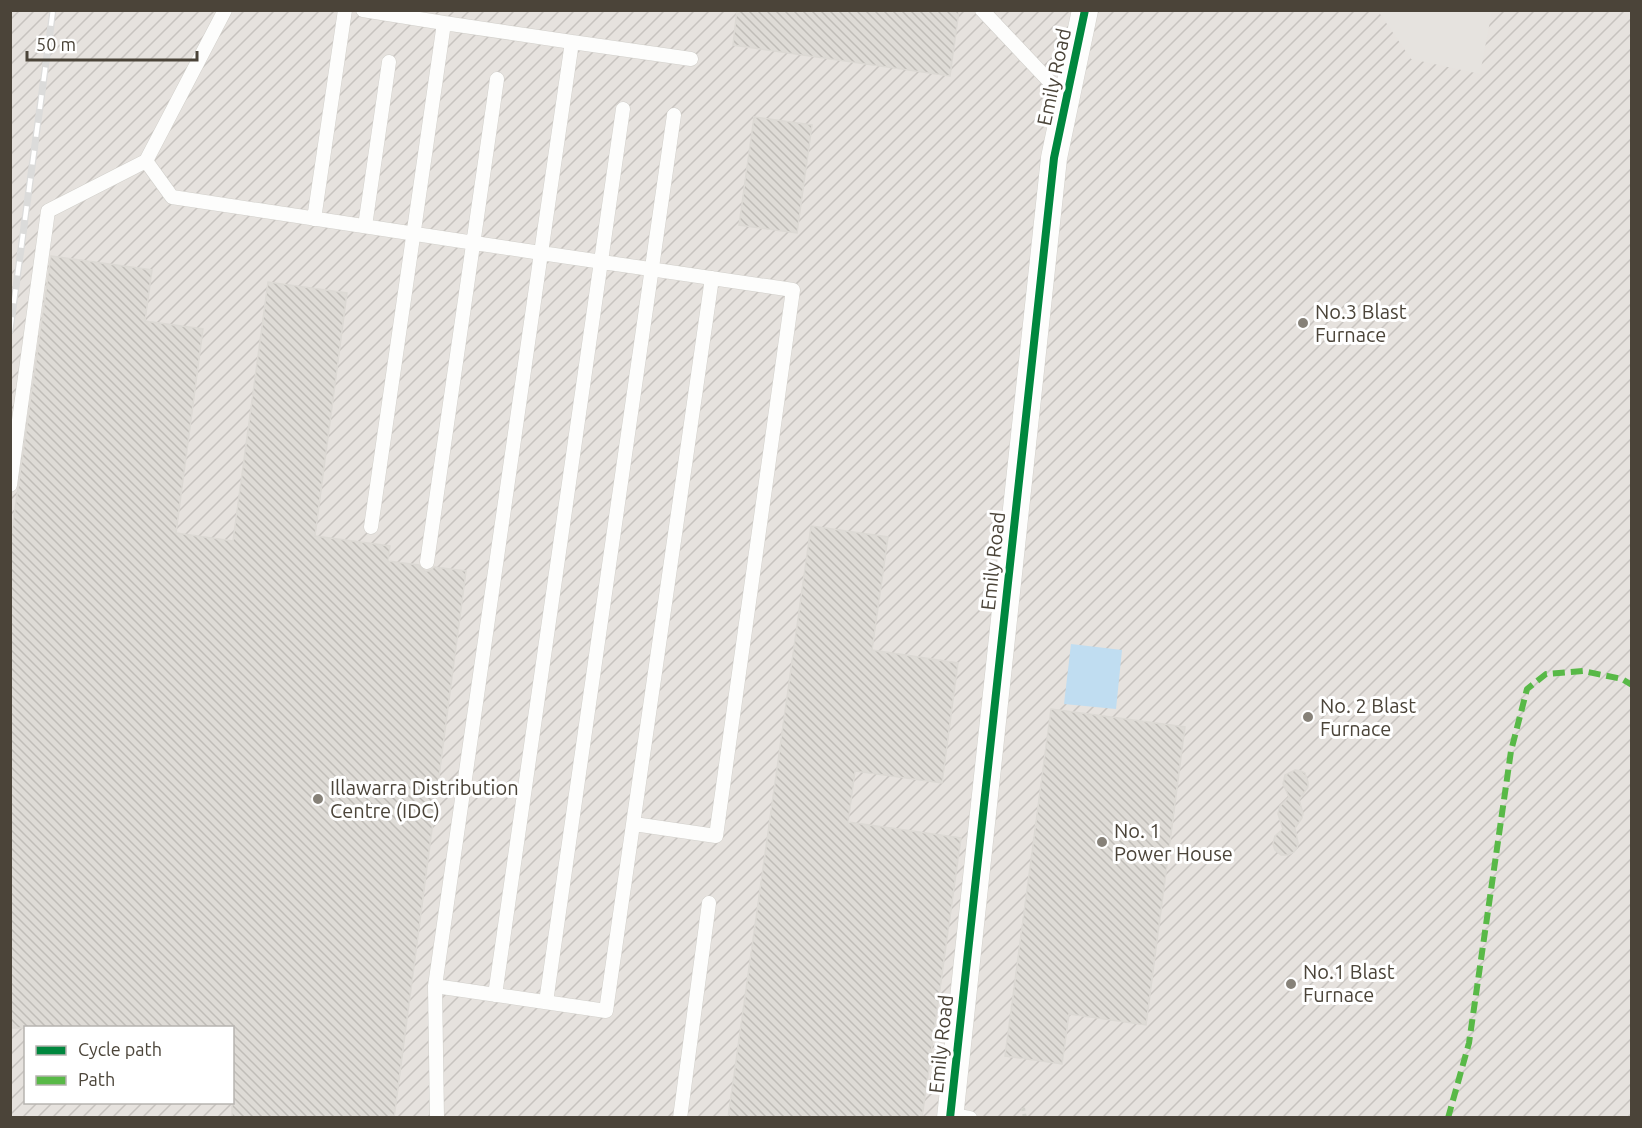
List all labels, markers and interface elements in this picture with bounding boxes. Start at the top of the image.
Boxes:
scale bar [27,24,196,62]
street label: Emily Road [1032,26,1075,128]
text: 50 m [36,34,76,54]
place label: No.3 Blast Furnace [1315,300,1407,346]
marker: No.3 Blast Furnace [1296,316,1310,330]
street label: Emily Road [976,511,1009,611]
place label: No. 2 Blast Furnace [1320,694,1416,740]
marker: No. 2 Blast Furnace [1301,710,1315,724]
place label: Illawarra Distribution Centre (IDC) [330,776,519,822]
marker: Illawarra Distribution Centre (IDC) [311,792,325,806]
place label: No. 1 Power House [1114,819,1233,865]
marker: No. 1 Power House [1095,835,1109,849]
place label: No.1 Blast Furnace [1303,960,1395,1006]
marker: No.1 Blast Furnace [1284,977,1298,991]
street label: Emily Road [924,994,957,1094]
legend [24,1026,234,1104]
text: Cycle path [78,1039,162,1059]
text: Path [78,1069,115,1089]

